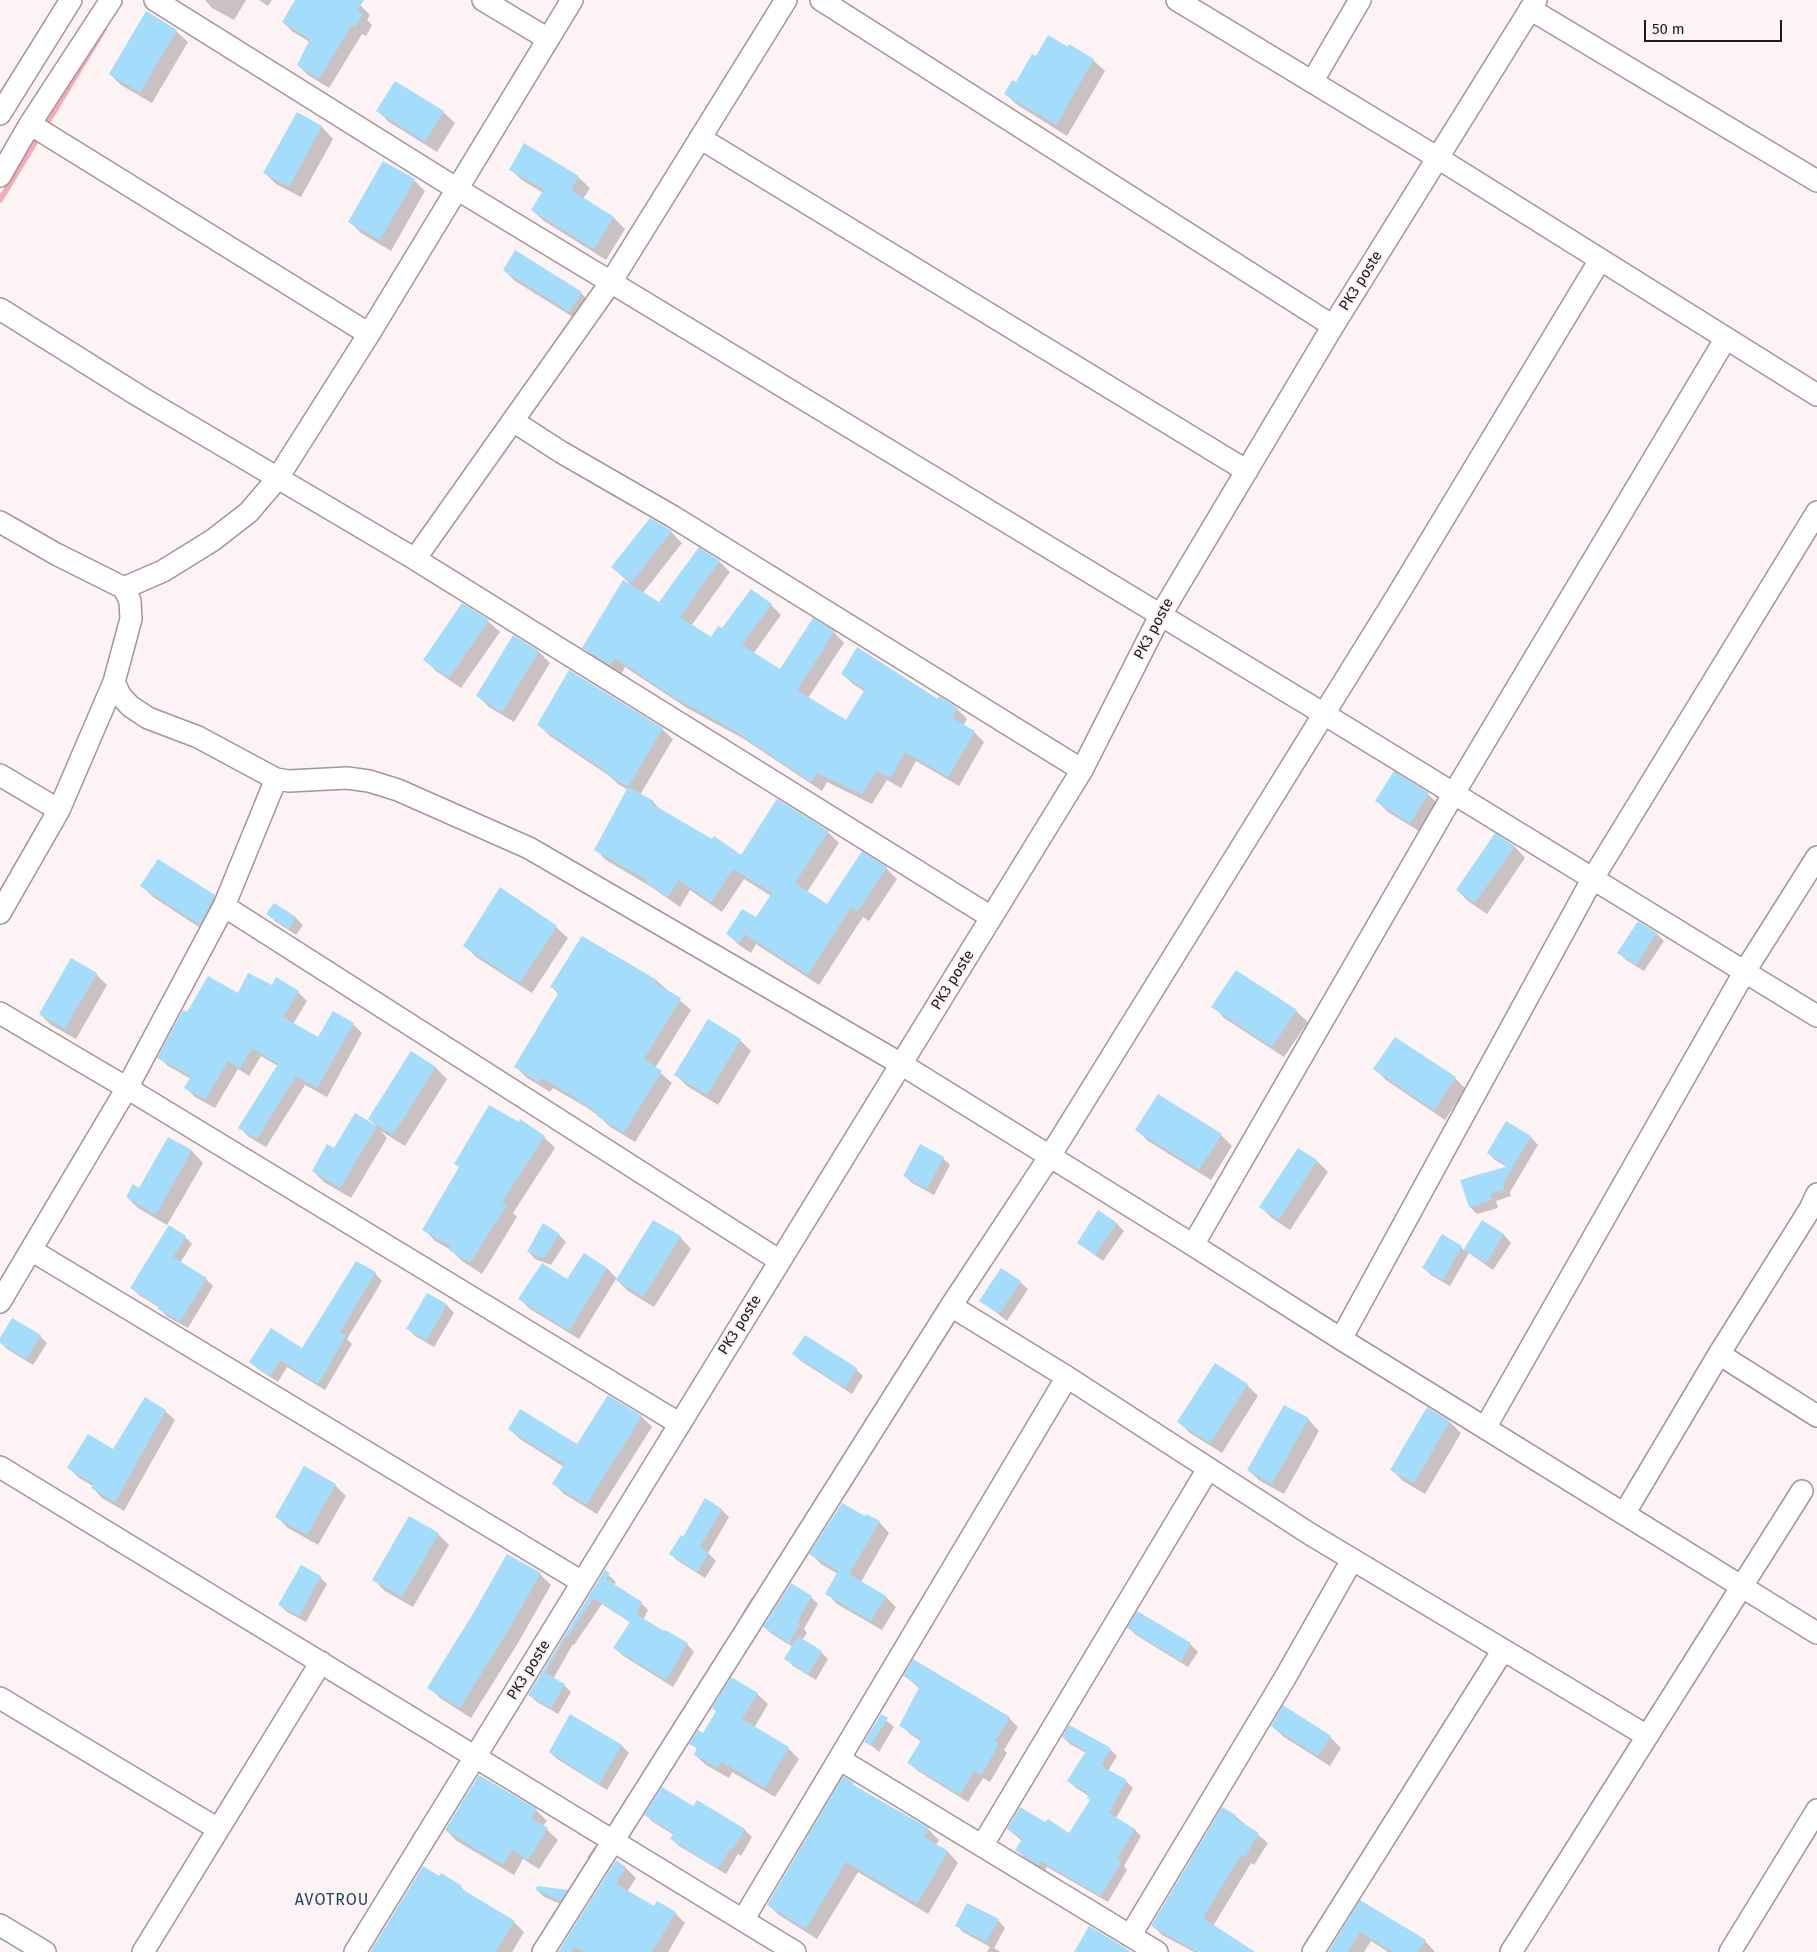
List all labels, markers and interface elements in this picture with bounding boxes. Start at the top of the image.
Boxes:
scale bar [1647,10,1784,42]
text: 50 m [1652,20,1685,38]
street label: PK3 poste [1336,248,1386,314]
street label: PK3 poste [1130,595,1178,663]
street label: PK3 poste [928,947,978,1013]
street label: PK3 poste [715,1292,765,1358]
street label: PK3 poste [504,1637,554,1703]
district label: AVOTROU [294,1891,370,1911]

